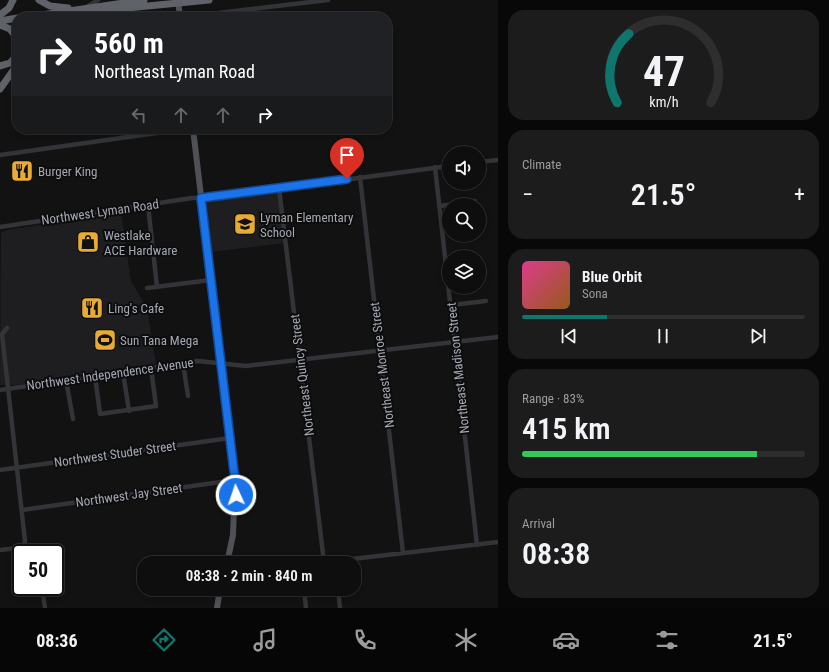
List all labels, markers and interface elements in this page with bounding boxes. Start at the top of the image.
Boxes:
text: 560 m [94,27,164,60]
icon: right [28,28,80,80]
text: 47 [642,47,685,96]
text: Northeast Lyman Road [94,61,255,82]
text: km/h [649,93,678,109]
icon: left [128,104,150,126]
icon: ahead [170,104,192,126]
icon: ahead [212,104,234,126]
icon: right [254,104,276,126]
pin [330,138,364,179]
icon: arrive [336,144,358,166]
map controls [442,146,486,294]
button: sound [442,146,486,190]
text: Climate [522,157,561,172]
restaurant icon: Burger King [9,158,35,184]
place label: Burger King [38,164,97,179]
text: 21.5° [631,177,696,212]
text: − [522,182,533,207]
text: + [794,182,805,207]
street label: Northwest Lyman Road [40,196,160,228]
button: search [442,198,486,242]
place label: Lyman Elementary School [260,210,354,240]
school or university icon: Lyman Elementary School [232,211,258,237]
place label: Westlake ACE Hardware [104,228,177,258]
shop icon: Westlake ACE Hardware [75,229,101,255]
button: layers [442,250,486,294]
text: Blue Orbit [582,268,642,286]
text: Sona [582,286,608,301]
restaurant icon: Ling's Cafe [79,295,105,321]
place label: Ling's Cafe [108,301,164,316]
street label: Northeast Monroe Street [367,301,397,429]
street label: Northeast Madison Street [444,302,472,434]
street label: Northeast Quincy Street [287,313,317,437]
icon: previous [558,325,580,347]
icon: pause [652,325,674,347]
icon: next [747,325,769,347]
sports icon: Sun Tana Mega [92,327,118,353]
place label: Sun Tana Mega [120,333,198,348]
street label: Northwest Independence Avenue [26,355,194,393]
text: Range · 83% [522,391,584,406]
text: 415 km [522,411,611,446]
street label: Northwest Studer Street [53,438,177,470]
position arrow [215,474,257,516]
street label: Northwest Jay Street [75,480,183,510]
text: Arrival [522,516,555,531]
text: 08:38 [522,536,590,571]
speed limit sign: 50 [12,544,64,596]
text: 08:38 · 2 min · 840 m [186,567,312,585]
icon: directions [150,626,178,654]
icon: music [251,626,279,654]
icon: phone [351,626,379,654]
icon: climate [452,626,480,654]
icon: car [552,626,580,654]
icon: filters [653,626,681,654]
text: 08:36 [36,630,78,651]
text: 21.5° [753,630,793,651]

